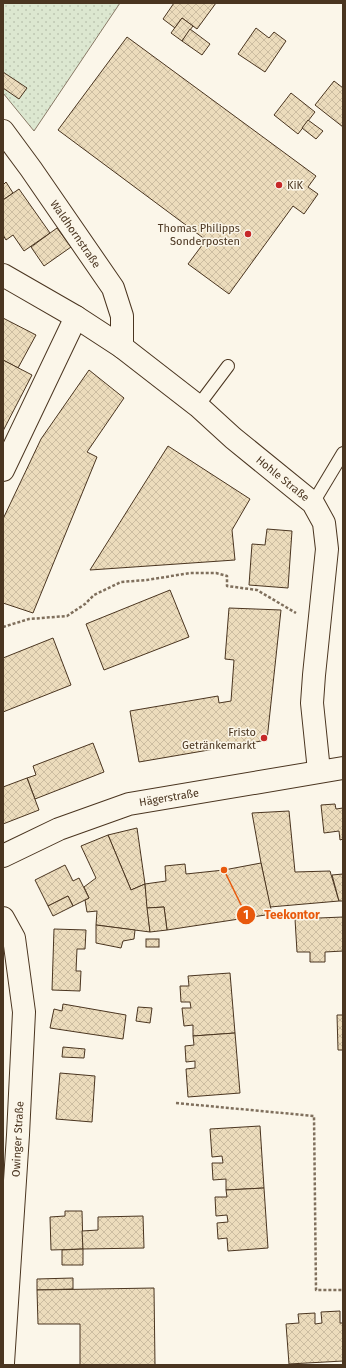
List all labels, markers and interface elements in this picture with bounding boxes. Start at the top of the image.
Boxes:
place label: KiK [287,179,304,192]
marker: KiK [274,180,284,190]
street label: Waldhornstraße [48,197,104,270]
place label: Thomas Philipps Sonderposten [158,222,240,248]
marker: Thomas Philipps Sonderposten [243,229,253,239]
street label: Hohle Straße [254,453,312,504]
place label: Fristo Getränkemarkt [182,726,256,752]
marker: Fristo Getränkemarkt [259,733,269,743]
street label: Hägerstraße [138,786,200,809]
callout: Teekontor [236,903,328,927]
text: 1 [243,908,249,922]
text: Teekontor [264,908,320,922]
street label: Owinger Straße [10,1101,26,1177]

